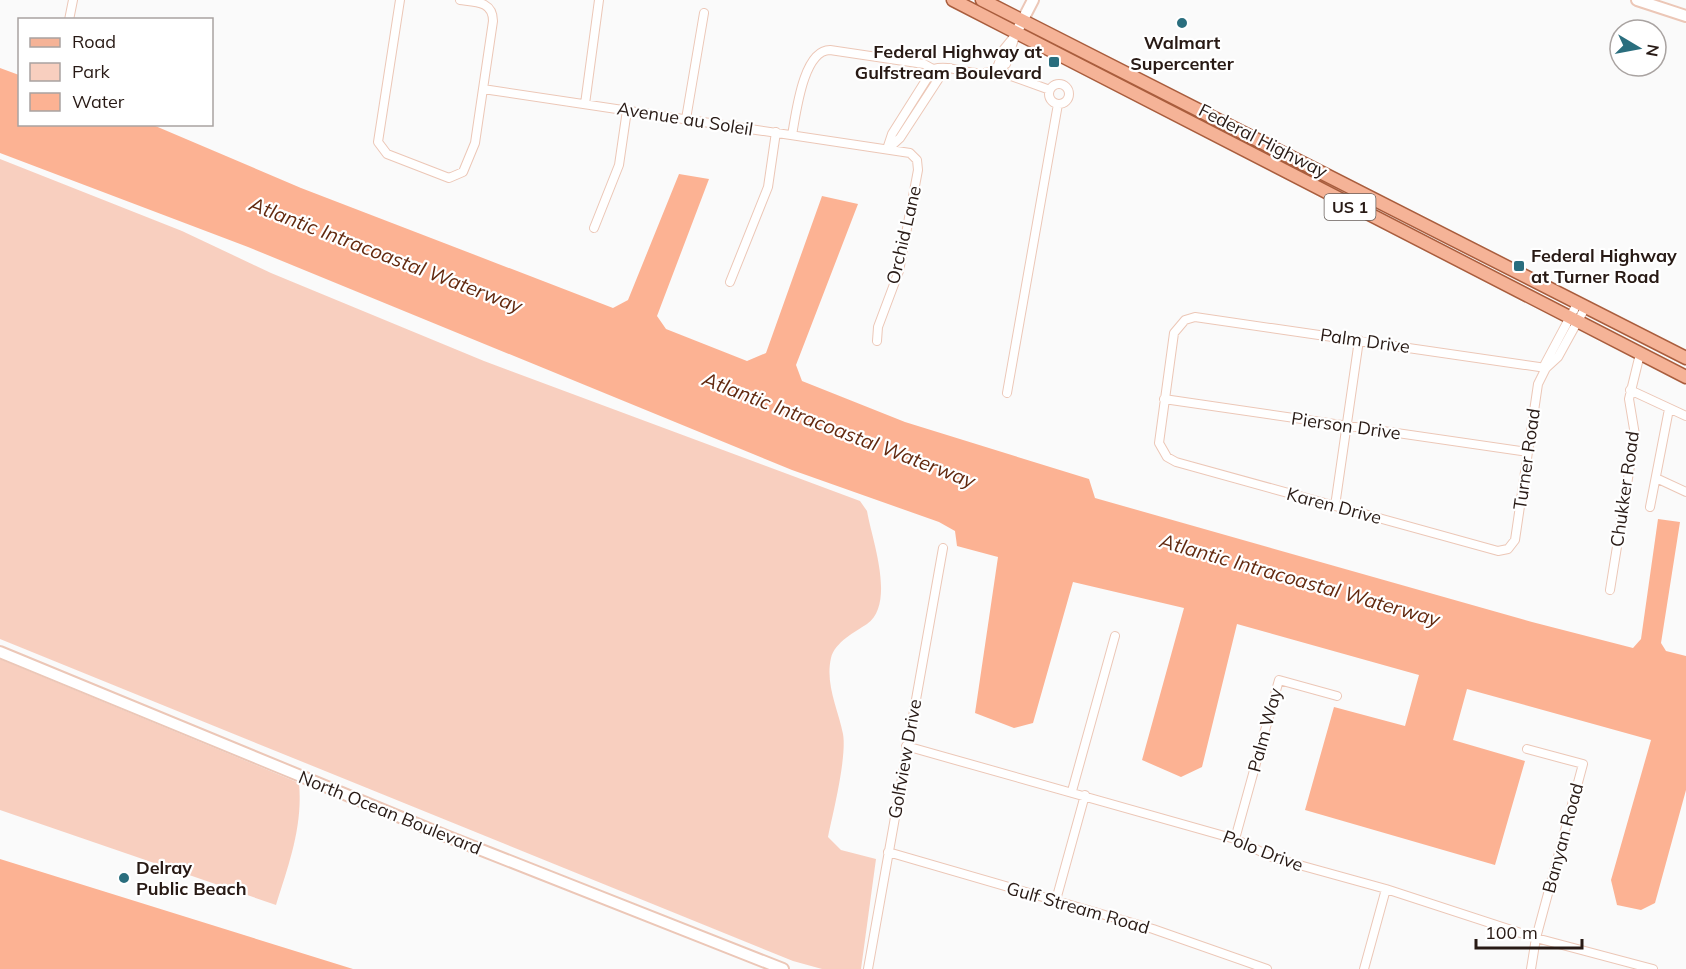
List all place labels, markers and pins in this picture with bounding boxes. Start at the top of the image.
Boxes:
marker: Walmart Supercenter [1175,16,1189,30]
place label: Walmart Supercenter [1130,31,1235,75]
place label: Federal Highway at Gulfstream Boulevard [855,40,1042,84]
marker: Federal Highway at Gulfstream Boulevard [1047,55,1061,69]
place label: Federal Highway at Turner Road [1531,244,1677,288]
marker: Federal Highway at Turner Road [1512,259,1526,273]
place label: Delray Public Beach [136,856,247,900]
marker: Delray Public Beach [117,871,131,885]

